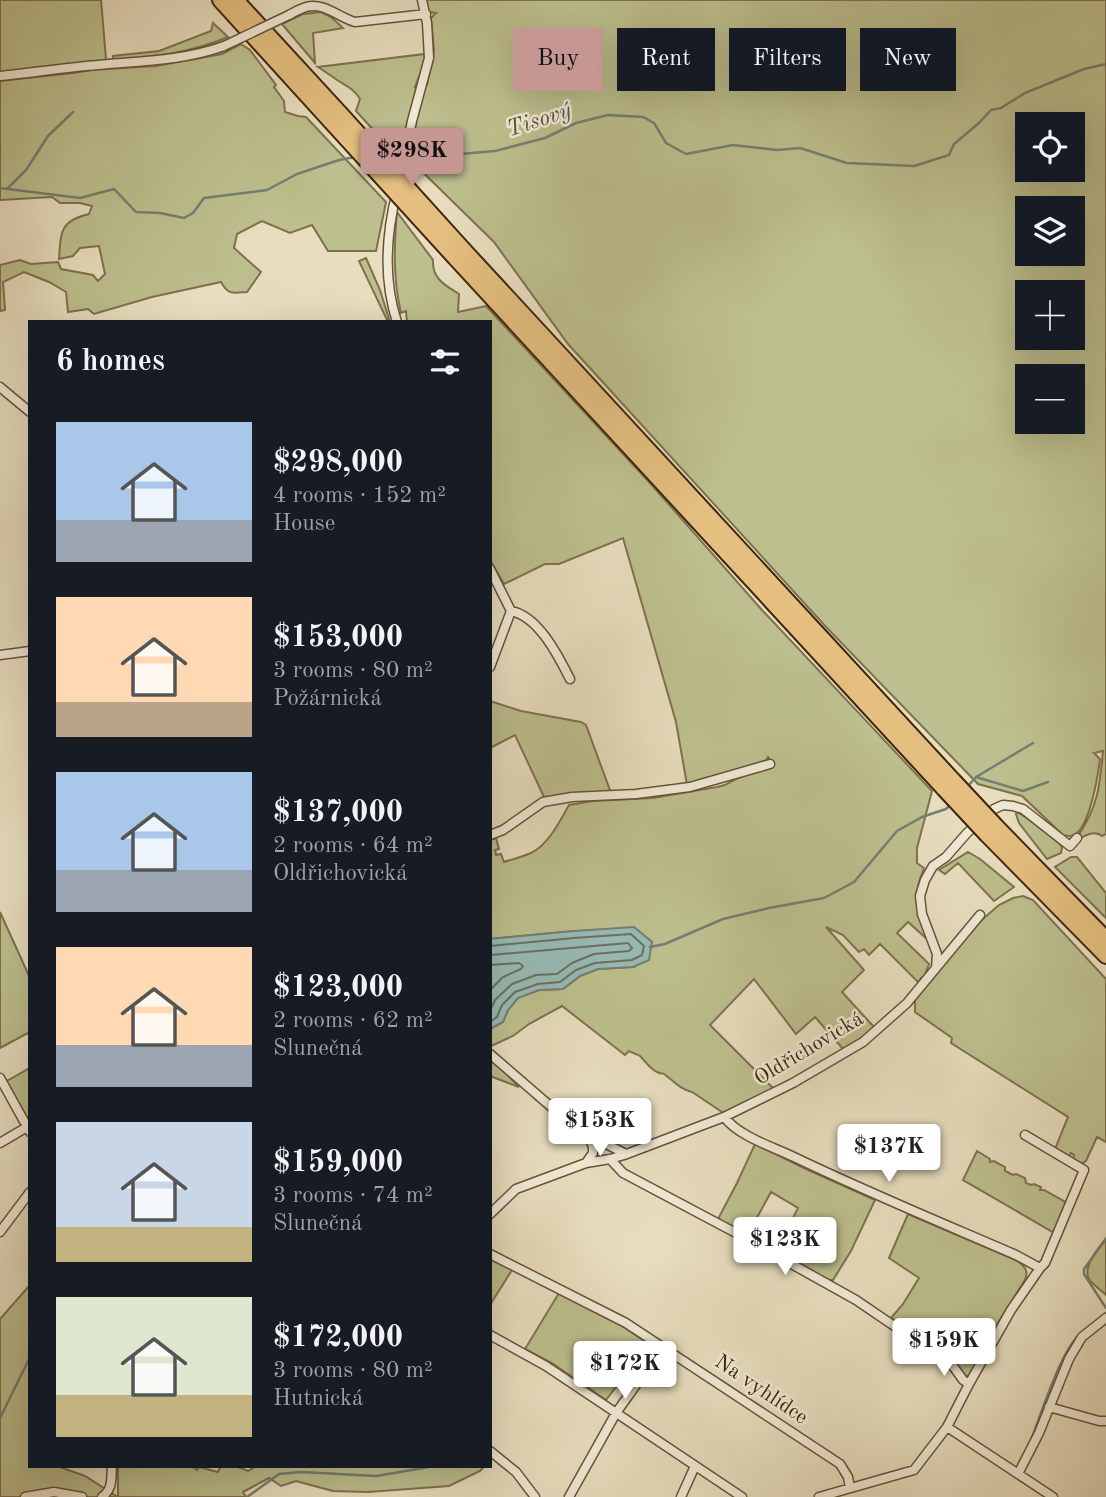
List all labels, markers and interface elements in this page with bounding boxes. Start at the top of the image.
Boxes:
chip: Buy [513,28,603,91]
chip: Rent [617,28,715,91]
chip: Filters [729,28,846,91]
chip: New [860,28,956,91]
water label: Tisový [504,99,575,142]
map controls [1015,112,1085,434]
button: locate [1015,112,1085,182]
pin: $298K [363,128,461,188]
text: $298K [376,139,448,162]
button: layers [1015,196,1085,266]
button: + [1015,280,1085,350]
icon: filters [426,343,464,381]
text: 6 homes [56,347,165,377]
button: − [1015,364,1085,434]
text: $298,000 [273,448,403,478]
icon: home [112,450,196,534]
text: 4 rooms · 152 m² [273,484,446,507]
text: House [273,512,335,535]
text: $153,000 [273,623,403,653]
icon: home [112,625,196,709]
text: 3 rooms · 80 m² [273,659,433,682]
text: Požárnická [273,687,382,710]
text: $137,000 [273,798,403,828]
icon: home [112,800,196,884]
text: 2 rooms · 64 m² [273,834,433,857]
text: Oldřichovická [273,862,408,885]
text: $123,000 [273,973,403,1003]
icon: home [112,975,196,1059]
street label: Oldřichovická [751,1008,867,1090]
text: 2 rooms · 62 m² [273,1009,433,1032]
text: Slunečná [273,1037,363,1060]
pin: $153K [551,1098,649,1158]
text: $153K [564,1109,636,1132]
pin: $137K [840,1124,938,1184]
text: $137K [853,1135,925,1158]
text: $159,000 [273,1148,403,1178]
icon: home [112,1150,196,1234]
text: 3 rooms · 74 m² [273,1184,433,1207]
text: Slunečná [273,1212,363,1235]
pin: $123K [736,1218,834,1277]
text: $123K [749,1228,821,1251]
pin: $159K [895,1318,993,1378]
text: $172,000 [273,1323,403,1353]
icon: home [112,1325,196,1409]
text: $159K [908,1329,980,1352]
pin: $172K [576,1342,674,1401]
street label: Na vyhlídce [711,1351,811,1429]
text: $172K [589,1352,661,1375]
text: 3 rooms · 80 m² [273,1359,433,1382]
text: Hutnická [273,1387,363,1410]

